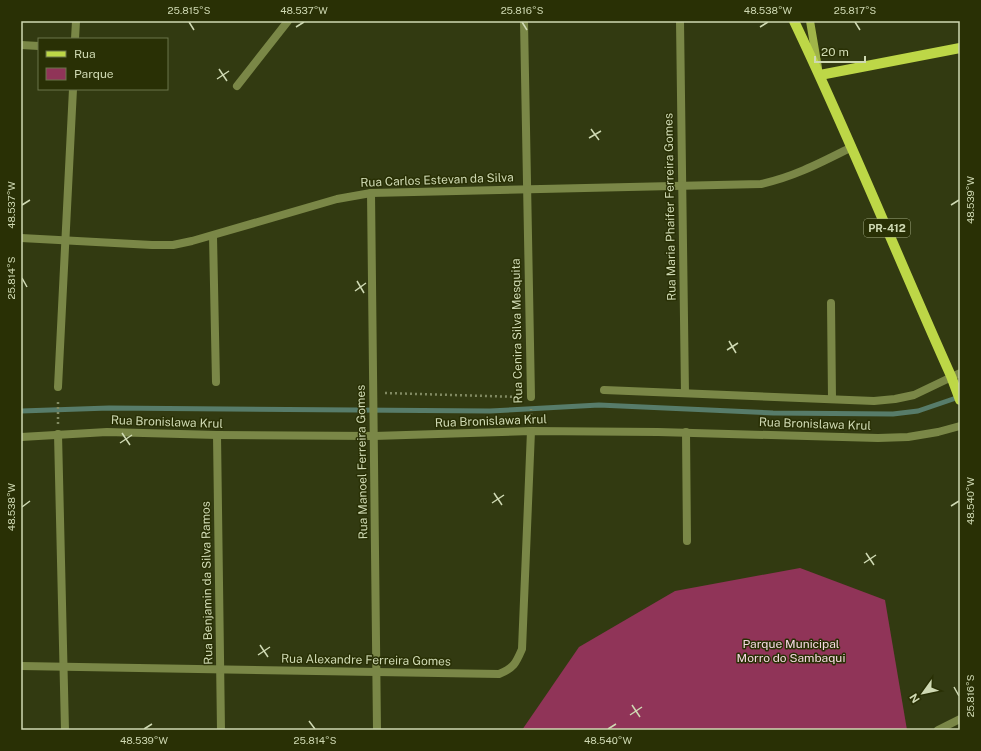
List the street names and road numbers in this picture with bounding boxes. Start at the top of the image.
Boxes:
street label: Rua Maria Phaifer Ferreira Gomes [661,113,679,301]
street label: Rua Carlos Estevan da Silva [360,170,514,190]
road number: PR-412 [864,219,910,237]
street label: Rua Cenira Silva Mesquita [509,258,525,404]
street label: Rua Manoel Ferreira Gomes [354,385,370,539]
street label: Rua Bronislawa Krul [435,412,548,430]
street label: Rua Bronislawa Krul [111,413,224,431]
street label: Rua Bronislawa Krul [759,415,872,433]
street label: Rua Benjamin da Silva Ramos [199,501,215,665]
street label: Rua Alexandre Ferreira Gomes [281,652,451,668]

